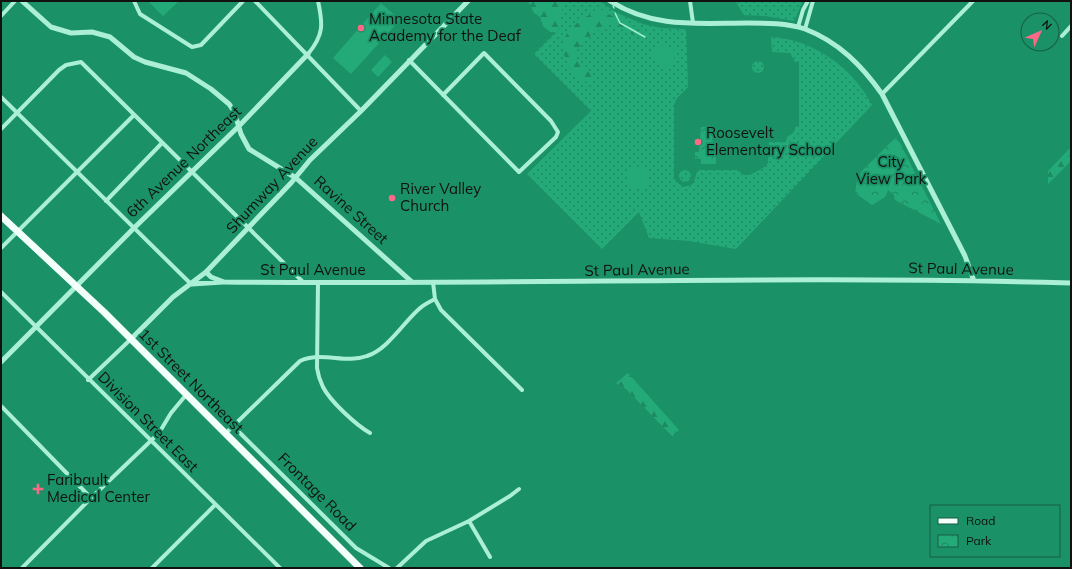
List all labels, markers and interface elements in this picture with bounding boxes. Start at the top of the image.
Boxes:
place label: Minnesota State Academy for the Deaf [369,9,522,45]
north arrow [1020,12,1060,52]
text: N [1039,17,1055,33]
marker: Minnesota State Academy for the Deaf [356,23,366,33]
street label: 6th Avenue Northeast [122,102,245,221]
place label: Roosevelt Elementary School [706,123,835,159]
street label: Shumway Avenue [222,132,321,237]
marker: Roosevelt Elementary School [693,137,703,147]
park label: City View Park [856,152,927,188]
street label: Ravine Street [310,171,392,248]
place label: River Valley Church [400,179,481,215]
marker: River Valley Church [387,193,397,203]
street label: St Paul Avenue [908,258,1014,279]
street label: St Paul Avenue [584,259,690,280]
street label: St Paul Avenue [260,260,366,279]
street label: 1st Street Northeast [135,324,248,437]
street label: Division Street East [94,367,203,476]
street label: Frontage Road [274,448,361,535]
place label: Faribault Medical Center [47,470,150,506]
marker: Faribault Medical Center [32,483,44,495]
legend [930,505,1060,557]
text: Road [966,513,995,528]
text: Park [966,533,992,548]

